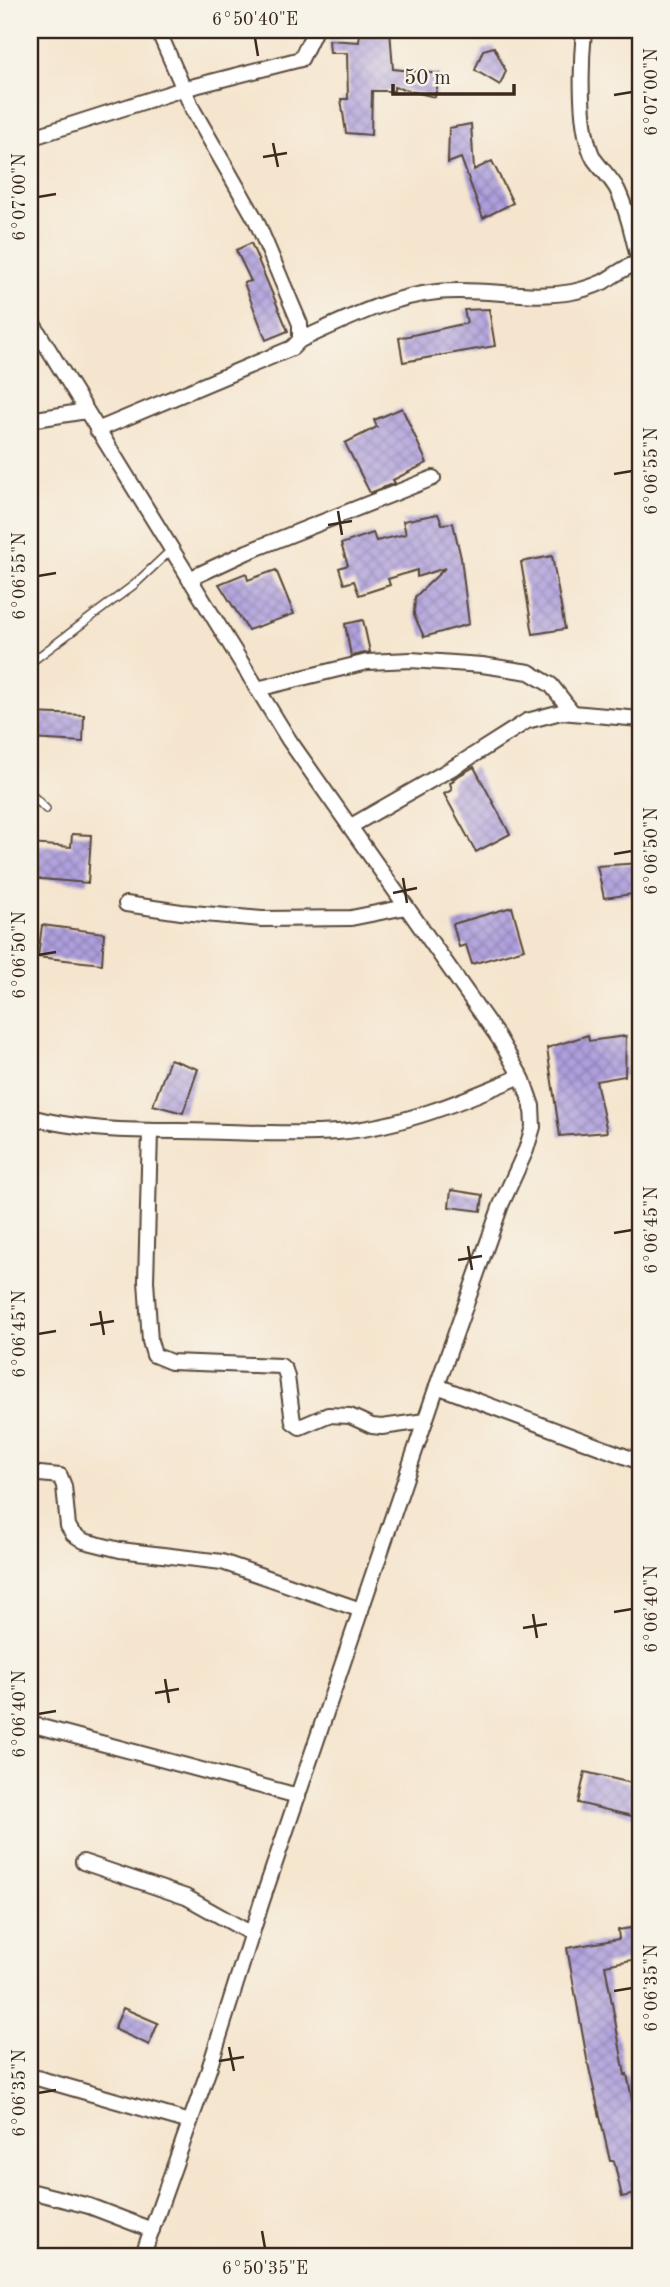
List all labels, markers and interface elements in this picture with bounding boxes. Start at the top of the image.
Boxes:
text: 6°50'40"E [212,11,298,29]
text: 6°07'00"N [643,48,661,136]
scale bar [393,52,514,96]
text: 50 m [404,68,451,89]
text: 6°07'00"N [11,153,29,241]
text: 6°06'55"N [643,427,661,515]
text: 6°06'55"N [11,532,29,620]
text: 6°06'50"N [643,807,661,895]
text: 6°06'50"N [11,911,29,999]
text: 6°06'45"N [643,1186,661,1274]
text: 6°06'45"N [11,1290,29,1378]
text: 6°06'40"N [643,1565,661,1653]
text: 6°06'40"N [11,1670,29,1758]
text: 6°06'35"N [643,1944,661,2032]
text: 6°06'35"N [11,2049,29,2137]
text: 6°50'35"E [222,2260,308,2278]

